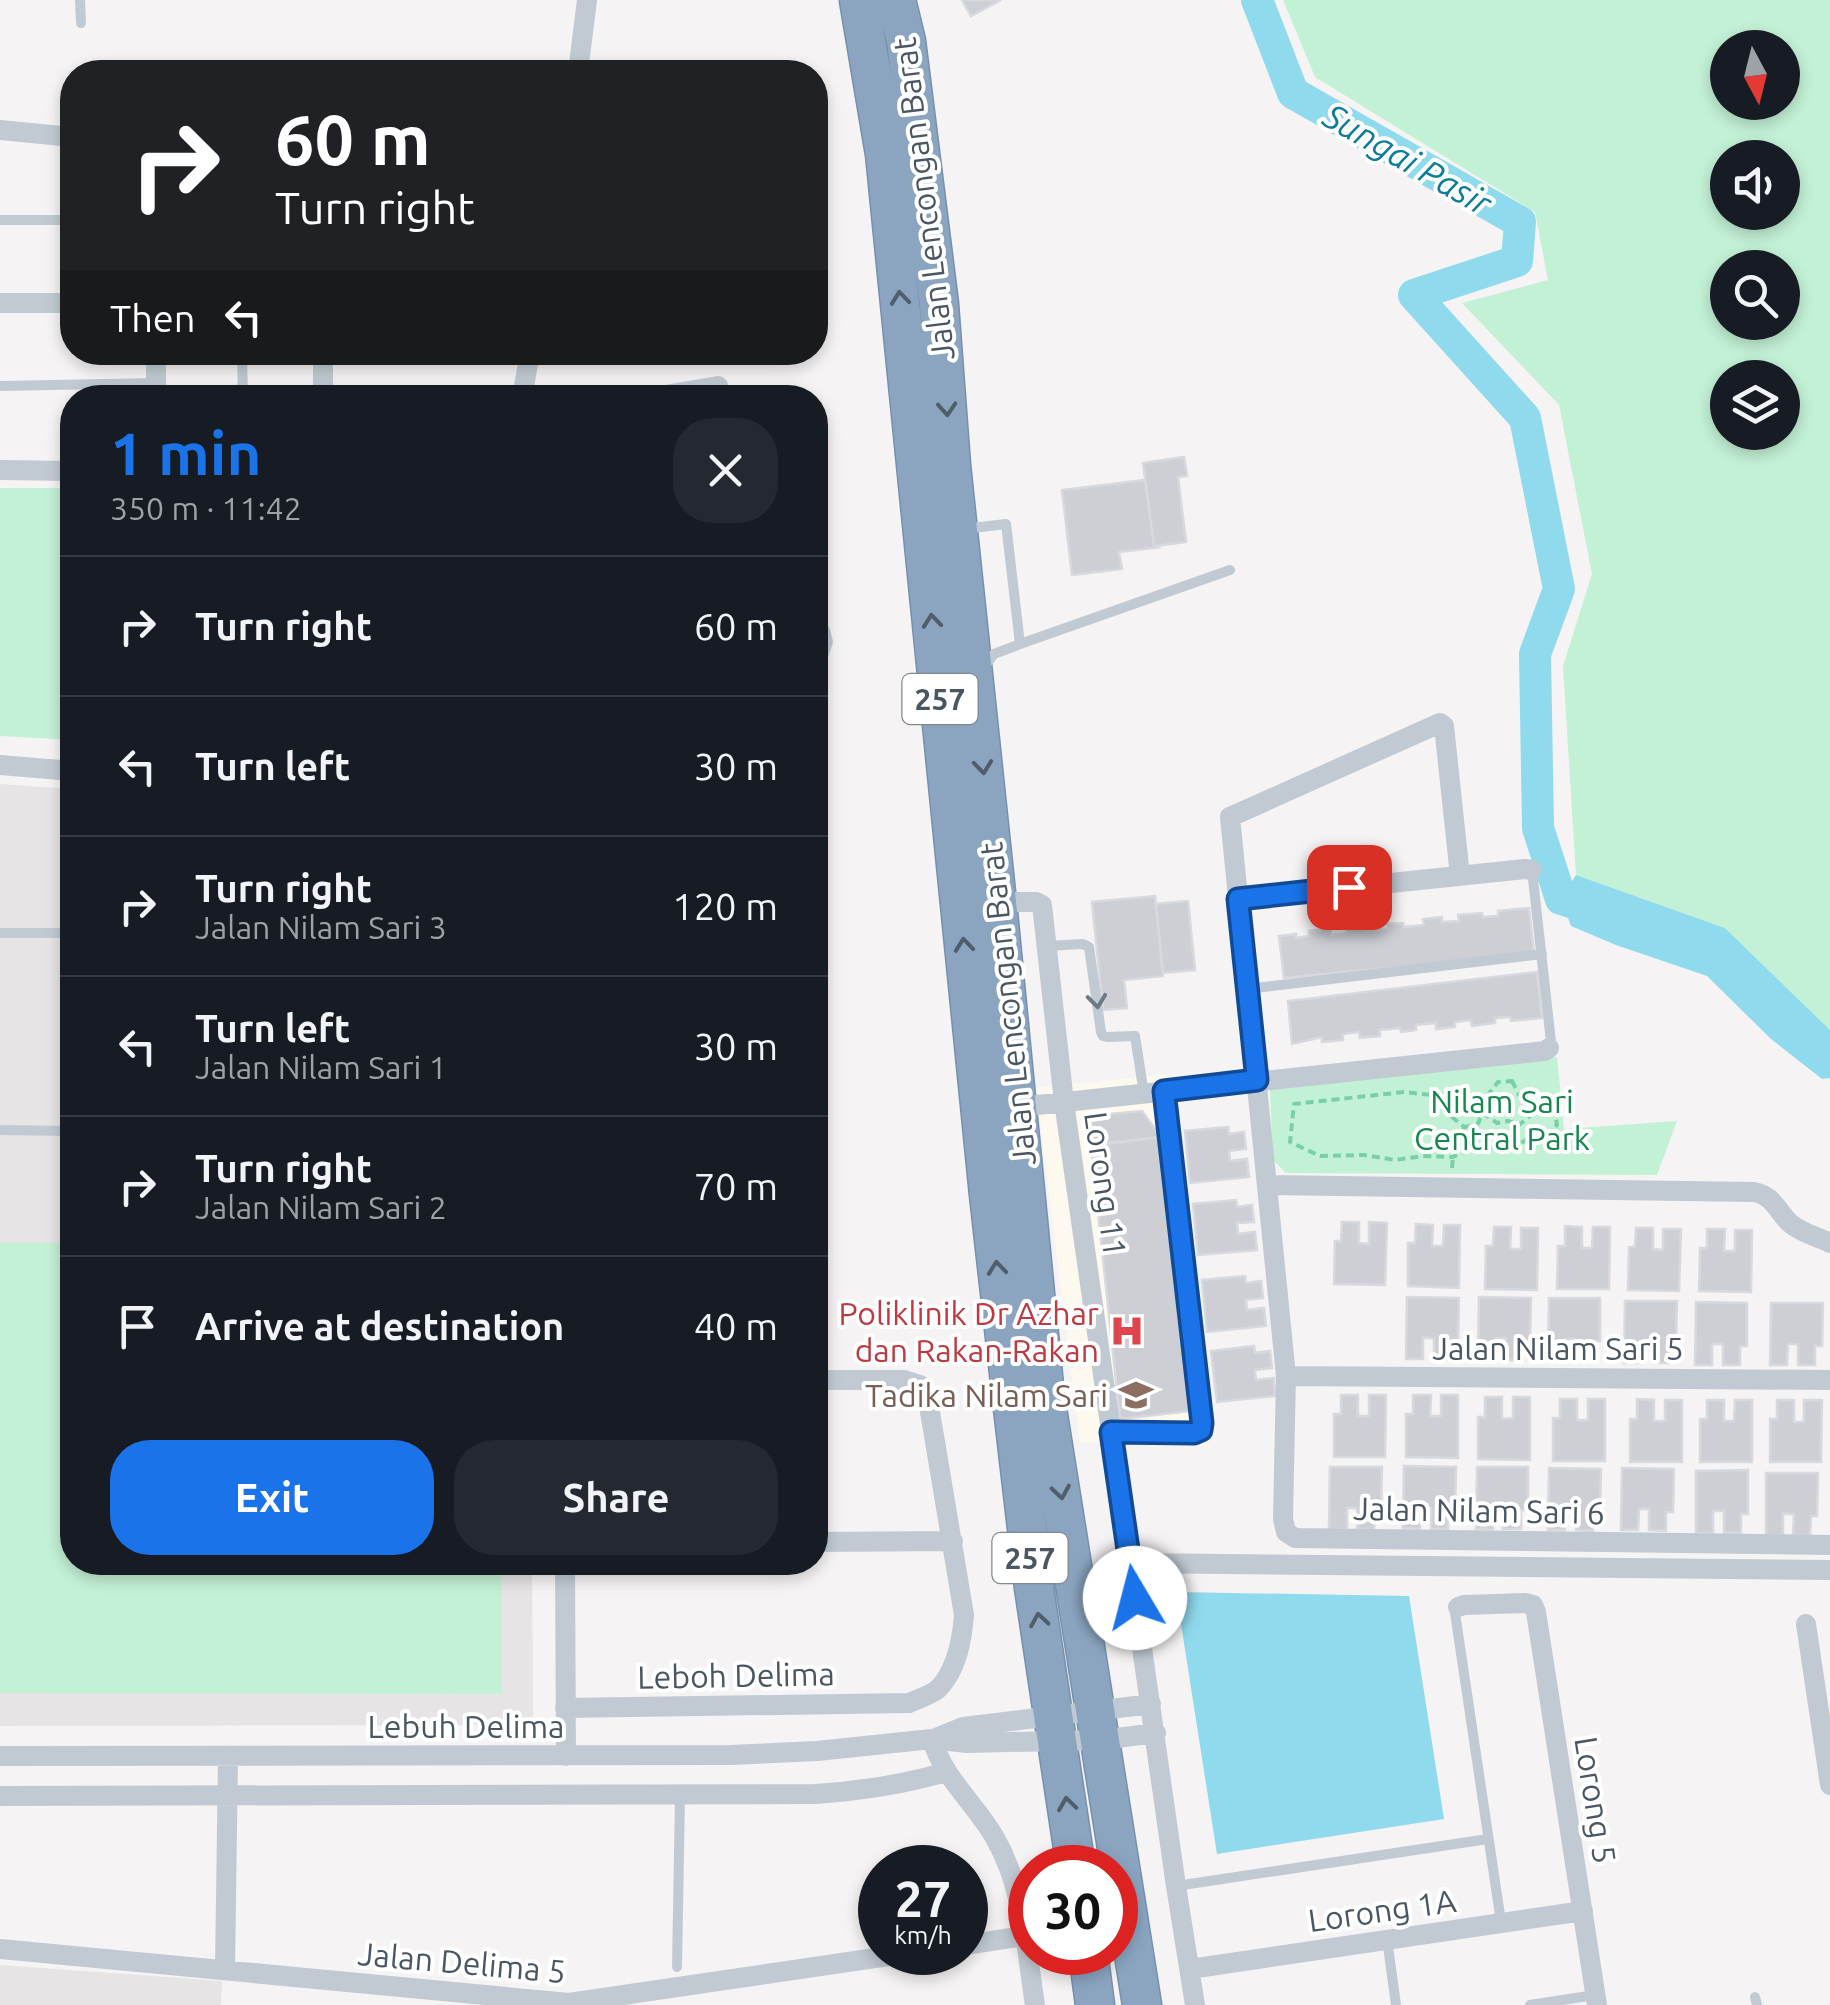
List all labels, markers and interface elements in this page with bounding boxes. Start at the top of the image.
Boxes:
north arrow [1710,30,1800,120]
map controls [1710,30,1800,450]
street label: Jalan Lencongan Barat [885,35,961,362]
water label: Sungai Pasir [1316,94,1500,224]
icon: right [110,100,240,230]
text: 60 m [275,100,431,178]
button: sound [1710,140,1800,230]
text: Turn right [275,182,475,233]
button: search [1710,250,1800,340]
one-way arrow [890,289,911,305]
icon: left [216,290,271,345]
text: Then [110,297,196,339]
button: layers [1710,360,1800,450]
one-way arrow [935,402,957,418]
button: close [673,418,778,523]
text: 1 min [110,419,262,486]
text: 350 m · 11:42 [110,490,302,526]
icon: right [110,599,165,654]
text: Turn right [195,605,372,647]
text: 60 m [694,605,778,647]
one-way arrow [922,613,943,629]
road number: 257 [902,674,978,724]
icon: left [110,739,165,794]
text: Turn left [195,745,350,787]
text: 30 m [694,745,778,787]
one-way arrow [972,760,993,776]
street label: Jalan Lencongan Barat [972,840,1042,1168]
pin [1307,845,1392,930]
icon: arrive [1322,860,1377,915]
text: Turn right [195,867,372,909]
icon: right [110,879,165,934]
text: 120 m [672,885,778,927]
text: Jalan Nilam Sari 3 [195,909,447,945]
one-way arrow [954,936,976,952]
one-way arrow [1086,993,1107,1009]
text: Turn left [195,1007,350,1049]
icon: left [110,1019,165,1074]
text: 30 m [694,1025,778,1067]
text: Jalan Nilam Sari 1 [195,1049,447,1085]
park label: Nilam Sari Central Park [1414,1083,1590,1156]
street label: Lorong 11 [1078,1109,1134,1259]
text: Turn right [195,1147,372,1189]
icon: right [110,1159,165,1214]
text: 70 m [694,1165,778,1207]
text: Jalan Nilam Sari 2 [195,1189,447,1225]
one-way arrow [987,1260,1008,1276]
place label: Poliklinik Dr Azhar dan Rakan-Rakan [839,1295,1099,1368]
icon: arrive [110,1299,165,1354]
text: Arrive at destination [195,1305,564,1347]
text: 40 m [694,1305,778,1347]
hospital icon: Poliklinik Dr Azhar dan Rakan-Rakan [1108,1312,1146,1350]
street label: Jalan Nilam Sari 5 [1432,1330,1684,1366]
school or university icon: Tadika Nilam Sari [1117,1376,1155,1414]
place label: Tadika Nilam Sari [865,1377,1108,1413]
button: Exit [110,1440,434,1555]
button: Share [454,1440,778,1555]
one-way arrow [1050,1484,1071,1501]
street label: Jalan Nilam Sari 6 [1353,1490,1605,1530]
road number: 257 [992,1533,1068,1583]
position arrow [1083,1546,1187,1650]
one-way arrow [1029,1612,1050,1628]
street label: Leboh Delima [637,1655,835,1695]
street label: Lebuh Delima [367,1708,565,1744]
street label: Lorong 5 [1568,1734,1624,1866]
one-way arrow [1057,1796,1078,1813]
speed limit sign: 30 [1008,1845,1138,1975]
text: 27 [895,1870,951,1926]
street label: Lorong 1A [1306,1882,1458,1938]
text: km/h [894,1921,952,1949]
street label: Jalan Delima 5 [357,1935,567,1989]

